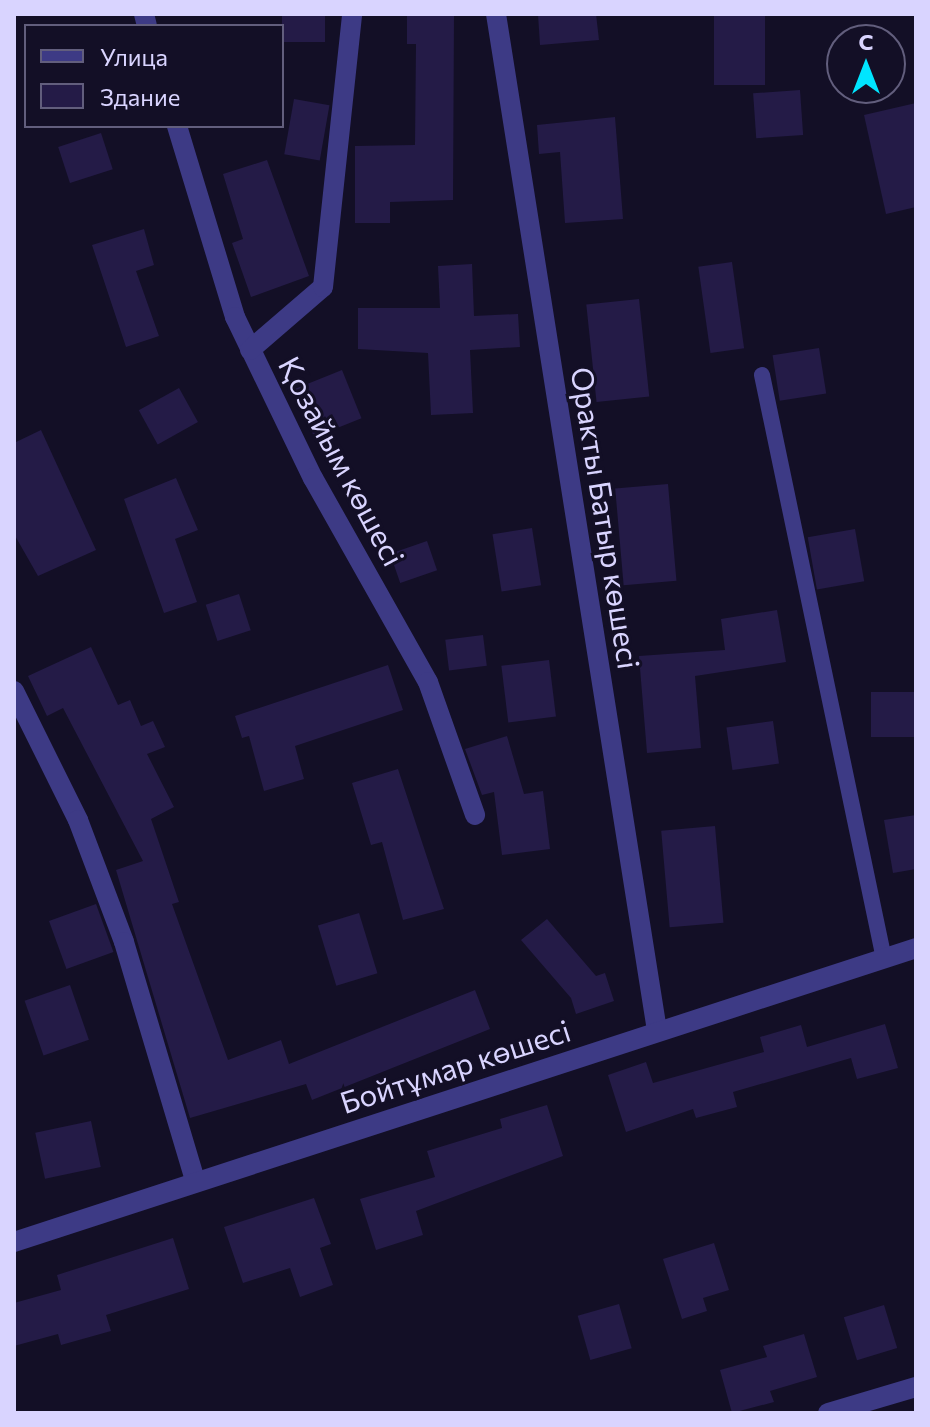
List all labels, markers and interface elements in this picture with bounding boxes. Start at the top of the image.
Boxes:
legend [24,24,284,128]
north arrow [826,24,906,104]
text: С [858,28,874,55]
text: Улица [100,42,168,71]
text: Здание [100,82,180,111]
street label: Қозайым көшесі [272,350,412,572]
street label: Оракты Батыр көшесі [564,364,648,672]
street label: Бойтұмар көшесі [335,1012,575,1120]

